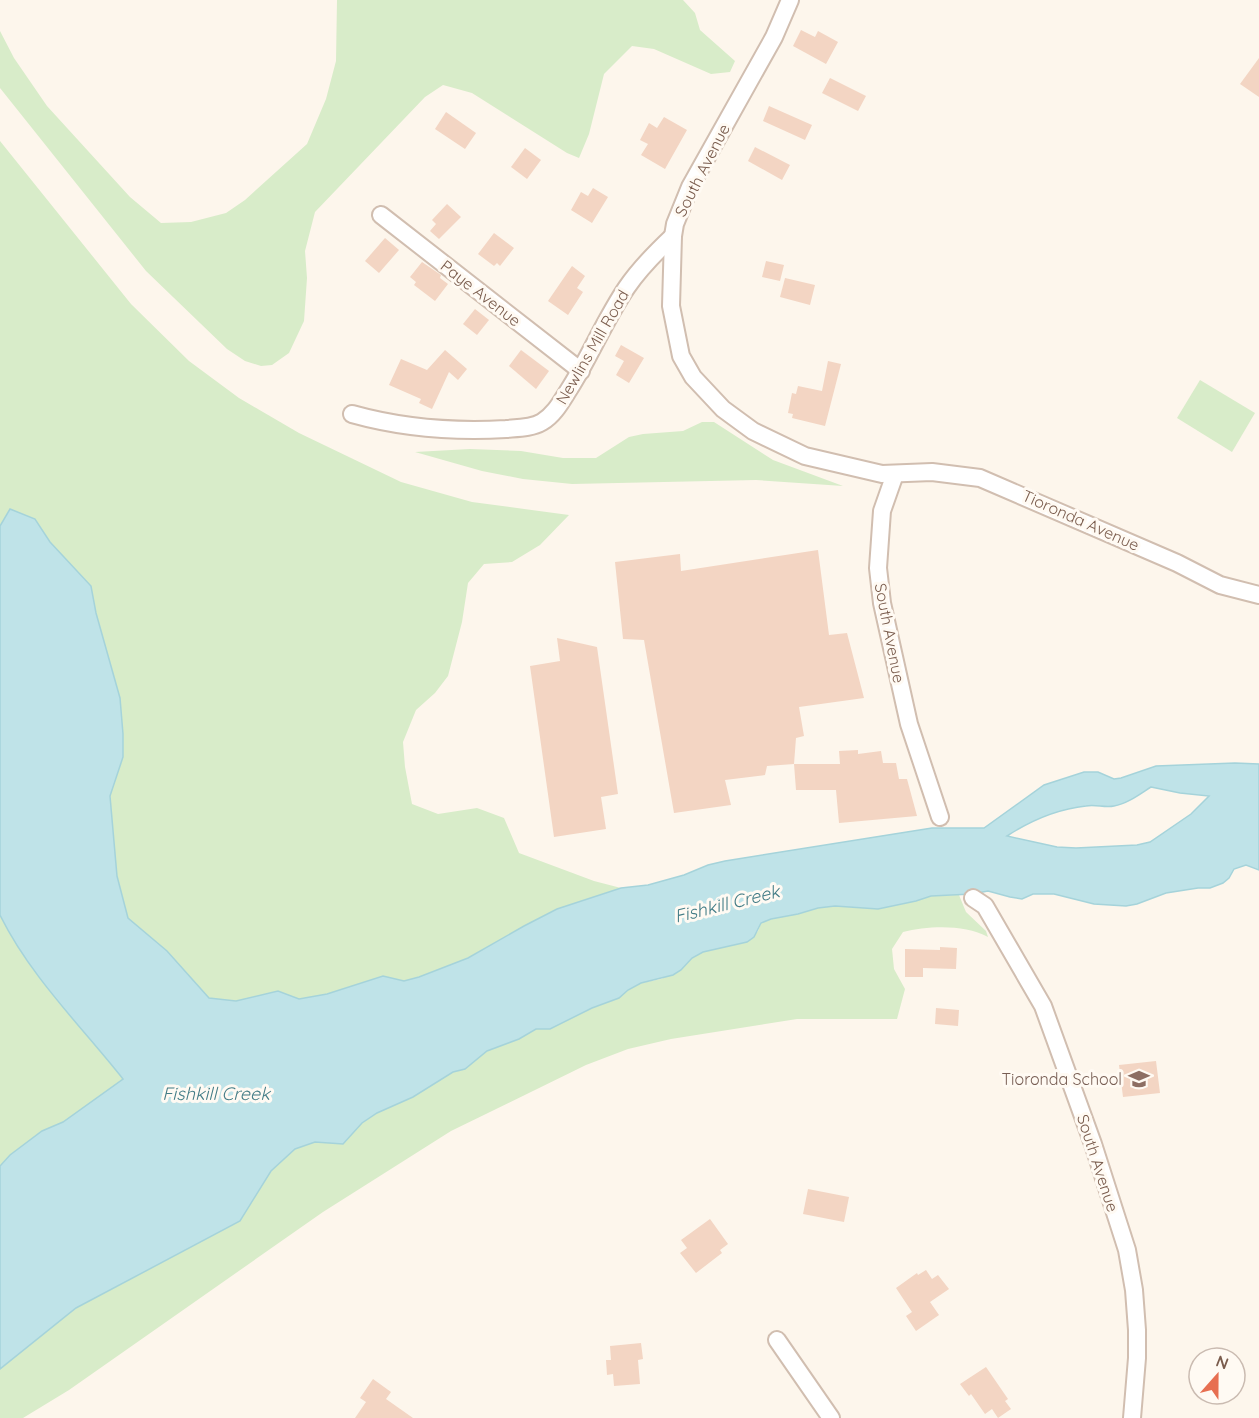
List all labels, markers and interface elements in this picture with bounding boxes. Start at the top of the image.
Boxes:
street label: South Avenue [670,120,734,220]
street label: Paye Avenue [437,255,525,331]
street label: Newlins Mill Road [551,286,633,408]
street label: Tioronda Avenue [1019,485,1143,555]
street label: South Avenue [871,581,909,685]
water label: Fishkill Creek [672,879,783,928]
school or university icon: Tioronda School [1127,1067,1151,1091]
place label: Tioronda School [1001,1069,1122,1089]
water label: Fishkill Creek [162,1082,271,1105]
street label: South Avenue [1073,1112,1123,1214]
north arrow [1187,1346,1247,1406]
text: N [1213,1351,1231,1373]

